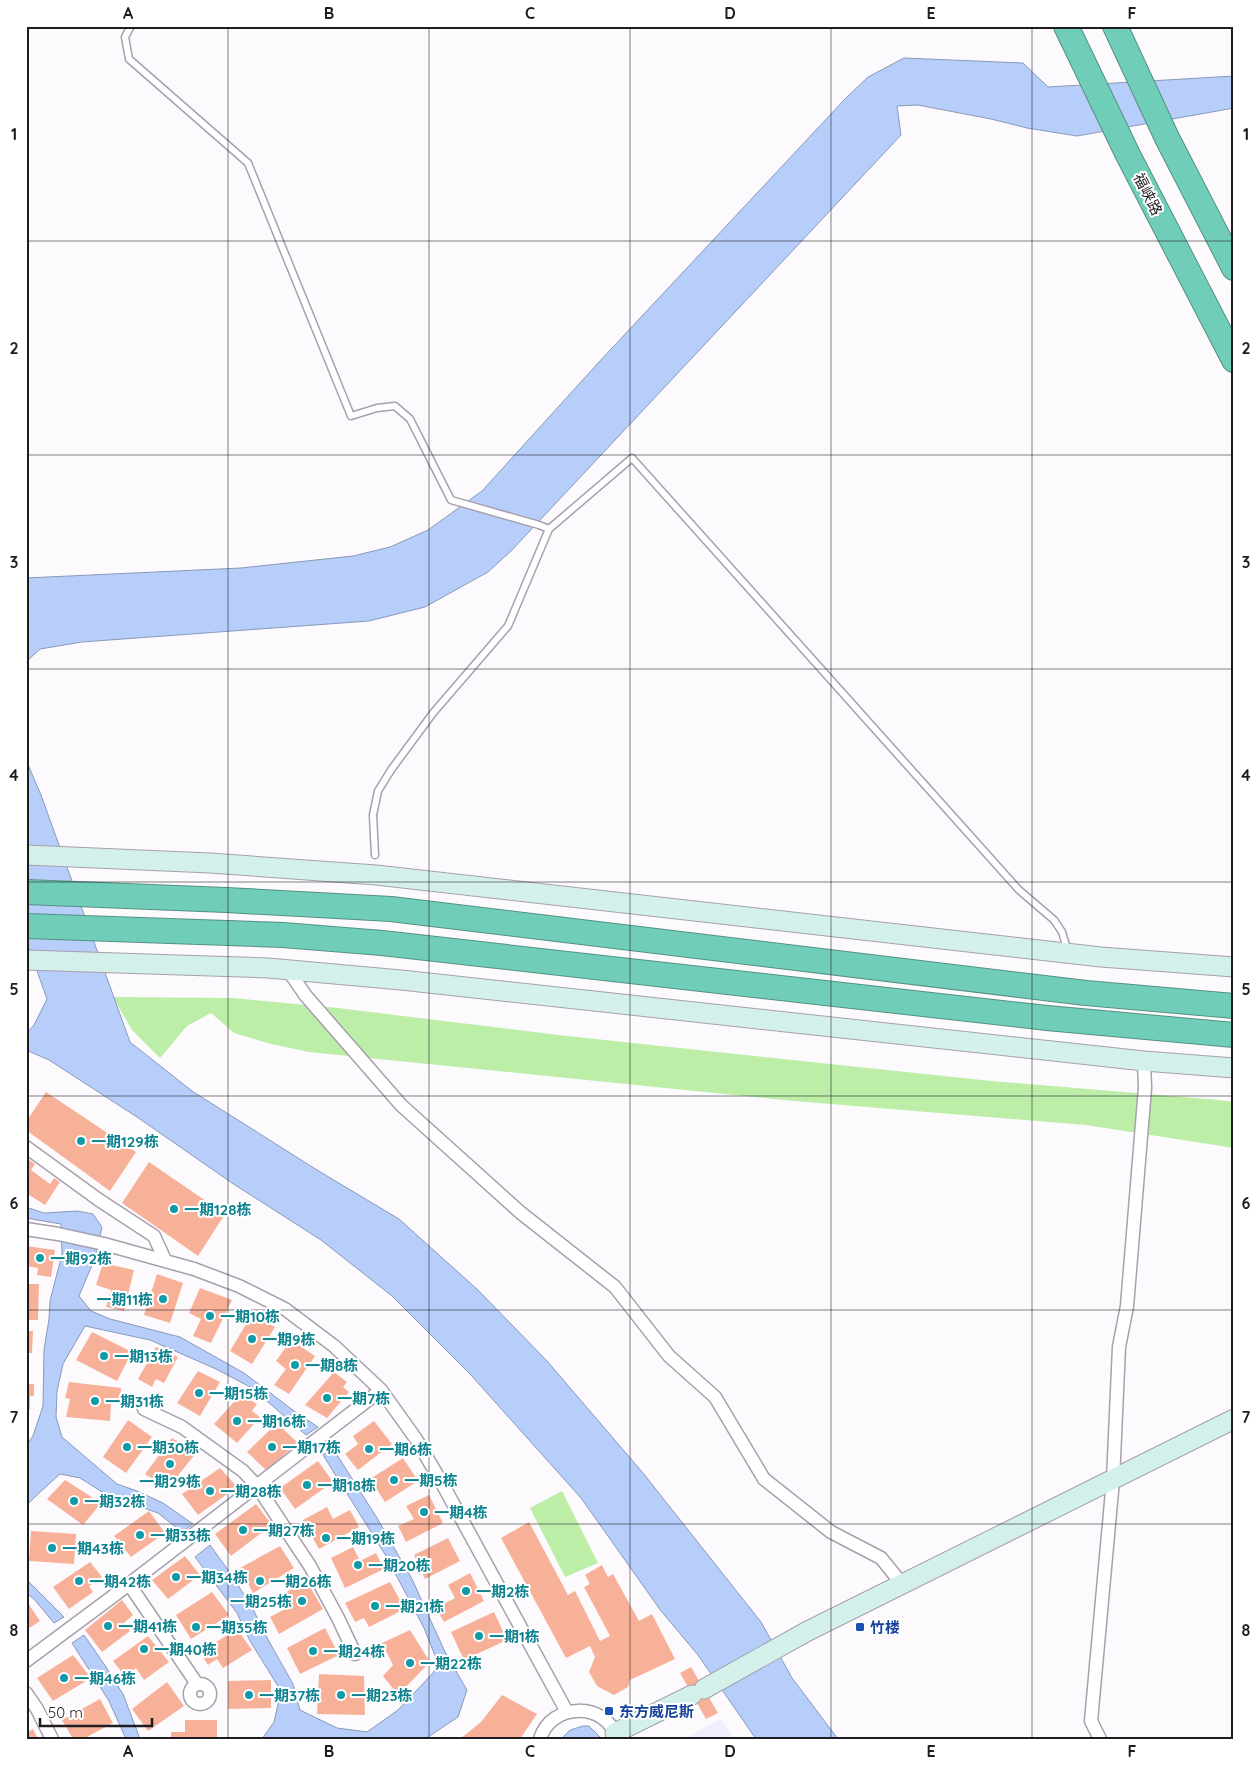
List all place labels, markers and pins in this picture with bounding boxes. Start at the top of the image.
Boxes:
place label: 一期129栋 [91,1132,159,1151]
marker: 一期129栋 [75,1135,87,1147]
place label: 一期128栋 [184,1200,252,1219]
marker: 一期128栋 [168,1203,180,1215]
place label: 一期92栋 [50,1249,112,1268]
marker: 一期92栋 [34,1252,46,1264]
place label: 一期11栋 [96,1290,153,1309]
marker: 一期11栋 [157,1293,169,1305]
place label: 一期10栋 [220,1307,280,1326]
marker: 一期10栋 [204,1310,216,1322]
place label: 一期9栋 [262,1330,316,1349]
marker: 一期9栋 [246,1333,258,1345]
place label: 一期13栋 [114,1347,173,1366]
marker: 一期13栋 [98,1350,110,1362]
place label: 一期8栋 [305,1356,358,1375]
marker: 一期8栋 [289,1359,301,1371]
place label: 一期15栋 [209,1384,268,1403]
marker: 一期15栋 [193,1387,205,1399]
place label: 一期7栋 [337,1389,390,1408]
place label: 一期31栋 [105,1392,164,1411]
marker: 一期7栋 [321,1392,333,1404]
marker: 一期31栋 [89,1395,101,1407]
place label: 一期16栋 [247,1412,306,1431]
marker: 一期16栋 [231,1415,243,1427]
place label: 一期30栋 [137,1438,199,1457]
place label: 一期17栋 [282,1438,341,1457]
place label: 一期6栋 [379,1440,432,1459]
marker: 一期30栋 [121,1441,133,1453]
marker: 一期17栋 [266,1441,278,1453]
marker: 一期6栋 [363,1443,375,1455]
marker: 一期29栋 [164,1458,176,1470]
place label: 一期5栋 [404,1471,458,1490]
place label: 一期29栋 [139,1472,201,1491]
marker: 一期5栋 [388,1474,400,1486]
place label: 一期18栋 [317,1476,376,1495]
marker: 一期18栋 [301,1479,313,1491]
place label: 一期28栋 [220,1482,282,1501]
marker: 一期28栋 [204,1485,216,1497]
place label: 一期32栋 [84,1492,146,1511]
marker: 一期32栋 [68,1495,80,1507]
place label: 一期4栋 [434,1503,488,1522]
marker: 一期4栋 [418,1506,430,1518]
place label: 一期27栋 [253,1521,315,1540]
marker: 一期27栋 [237,1524,249,1536]
place label: 一期33栋 [150,1526,211,1545]
marker: 一期33栋 [134,1529,146,1541]
place label: 一期19栋 [336,1529,395,1548]
marker: 一期19栋 [320,1532,332,1544]
place label: 一期43栋 [62,1539,124,1558]
marker: 一期43栋 [46,1542,58,1554]
place label: 一期20栋 [368,1556,431,1575]
marker: 一期20栋 [352,1559,364,1571]
place label: 一期34栋 [186,1568,248,1587]
marker: 一期34栋 [170,1571,182,1583]
place label: 一期42栋 [89,1572,151,1591]
place label: 一期26栋 [270,1572,332,1591]
marker: 一期42栋 [73,1575,85,1587]
marker: 一期26栋 [254,1575,266,1587]
place label: 一期2栋 [476,1582,530,1601]
marker: 一期2栋 [460,1585,472,1597]
place label: 一期25栋 [230,1592,292,1611]
marker: 一期25栋 [296,1595,308,1607]
place label: 一期21栋 [385,1597,444,1616]
marker: 一期21栋 [369,1600,381,1612]
place label: 一期41栋 [118,1617,177,1636]
place label: 一期35栋 [206,1618,268,1637]
place label: 竹楼 [870,1618,900,1637]
marker: 一期41栋 [102,1620,114,1632]
marker: 一期35栋 [190,1621,202,1633]
marker: 竹楼 [854,1621,866,1633]
place label: 一期1栋 [489,1627,540,1646]
marker: 一期1栋 [473,1630,485,1642]
place label: 一期40栋 [154,1640,217,1659]
place label: 一期24栋 [323,1642,385,1661]
marker: 一期40栋 [138,1643,150,1655]
marker: 一期24栋 [307,1645,319,1657]
place label: 一期22栋 [420,1654,482,1673]
marker: 一期22栋 [404,1657,416,1669]
place label: 一期46栋 [74,1669,136,1688]
marker: 一期46栋 [58,1672,70,1684]
place label: 一期37栋 [259,1686,320,1705]
place label: 一期23栋 [351,1686,413,1705]
marker: 一期37栋 [243,1689,255,1701]
marker: 一期23栋 [335,1689,347,1701]
place label: 东方威尼斯 [619,1702,694,1721]
marker: 东方威尼斯 [603,1705,615,1717]

